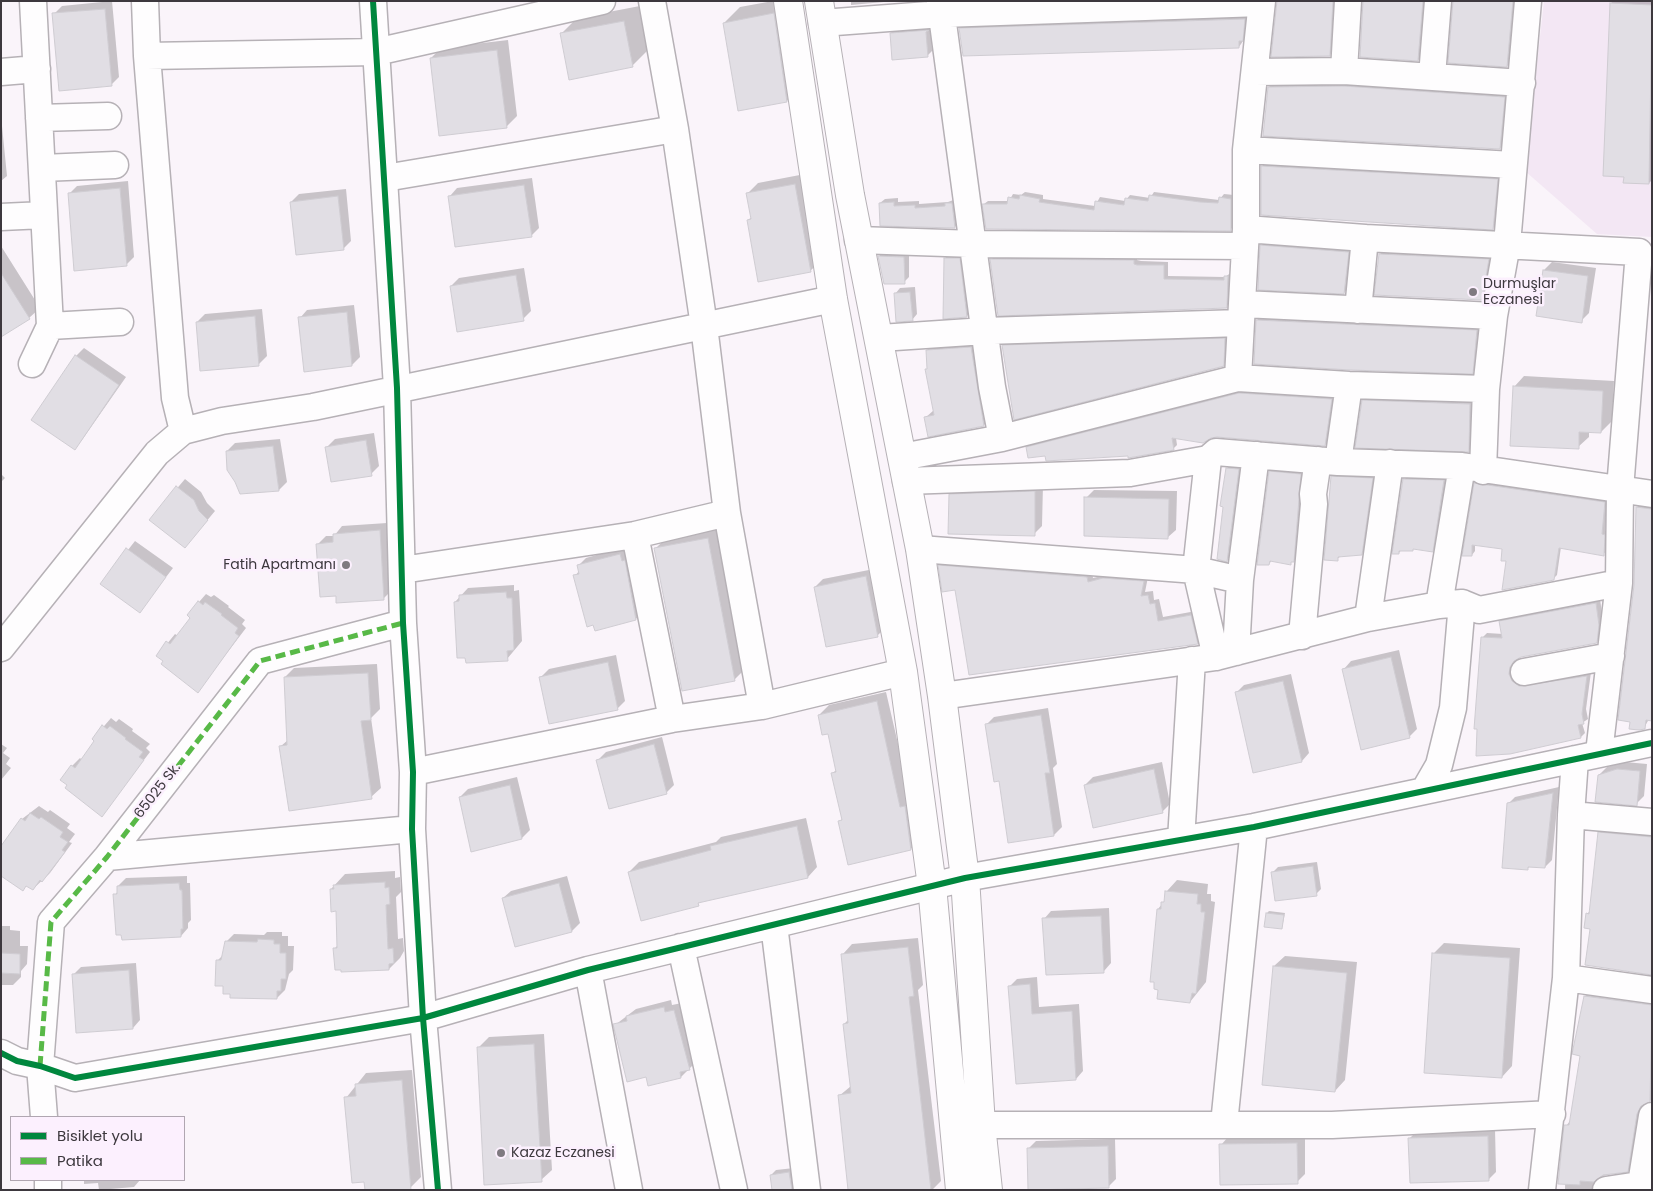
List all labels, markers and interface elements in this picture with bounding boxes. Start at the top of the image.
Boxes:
place label: Durmuşlar Eczanesi [1483,276,1556,308]
marker: Durmuşlar Eczanesi [1467,286,1479,298]
place label: Fatih Apartmanı [223,557,336,573]
marker: Fatih Apartmanı [340,559,352,571]
street label: 65025 Sk. [131,760,185,822]
legend [10,1116,185,1181]
text: Bisiklet yolu [57,1125,143,1146]
place label: Kazaz Eczanesi [511,1145,615,1161]
marker: Kazaz Eczanesi [495,1147,507,1159]
text: Patika [57,1150,103,1171]

